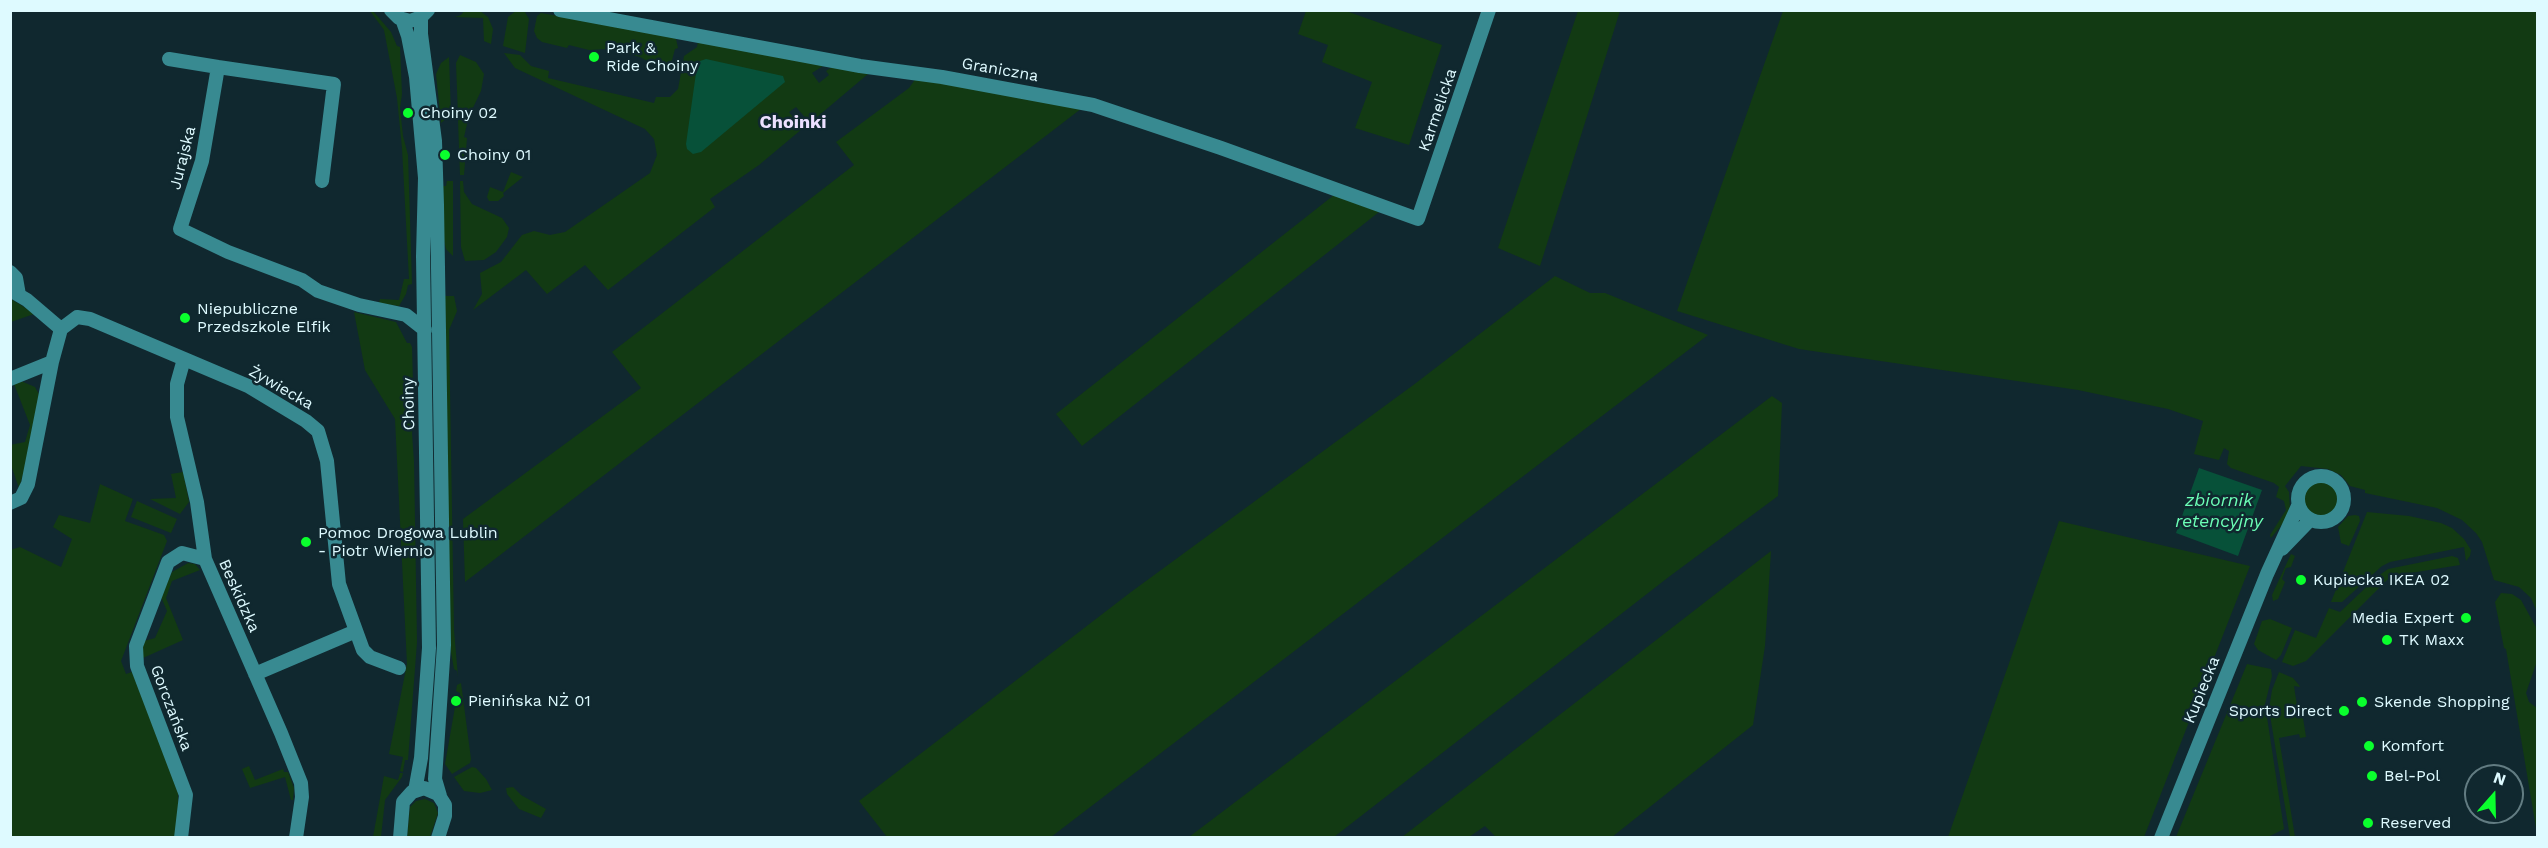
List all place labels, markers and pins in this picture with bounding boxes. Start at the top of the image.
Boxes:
place label: Park & Ride Choiny [606,38,698,76]
marker: Park & Ride Choiny [587,50,601,64]
place label: Choiny 02 [420,103,497,123]
marker: Choiny 02 [401,106,415,120]
place label: Choiny 01 [457,145,531,165]
marker: Choiny 01 [438,148,452,162]
place label: Niepubliczne Przedszkole Elfik [197,299,331,337]
marker: Niepubliczne Przedszkole Elfik [178,311,192,325]
place label: Pomoc Drogowa Lublin - Piotr Wiernio [318,523,498,561]
marker: Pomoc Drogowa Lublin - Piotr Wiernio [299,535,313,549]
place label: Kupiecka IKEA 02 [2313,570,2450,590]
marker: Kupiecka IKEA 02 [2294,573,2308,587]
place label: Media Expert [2352,608,2454,628]
marker: Media Expert [2459,611,2473,625]
place label: TK Maxx [2399,630,2464,650]
marker: TK Maxx [2380,633,2394,647]
place label: Pienińska NŻ 01 [468,691,591,711]
place label: Skende Shopping [2374,692,2509,712]
marker: Pienińska NŻ 01 [449,694,463,708]
marker: Skende Shopping [2355,695,2369,709]
place label: Sports Direct [2229,701,2332,721]
marker: Sports Direct [2337,704,2351,718]
place label: Komfort [2381,736,2444,756]
marker: Komfort [2362,739,2376,753]
place label: Bel-Pol [2384,766,2440,786]
marker: Bel-Pol [2365,769,2379,783]
place label: Reserved [2380,813,2451,833]
marker: Reserved [2361,816,2375,830]

